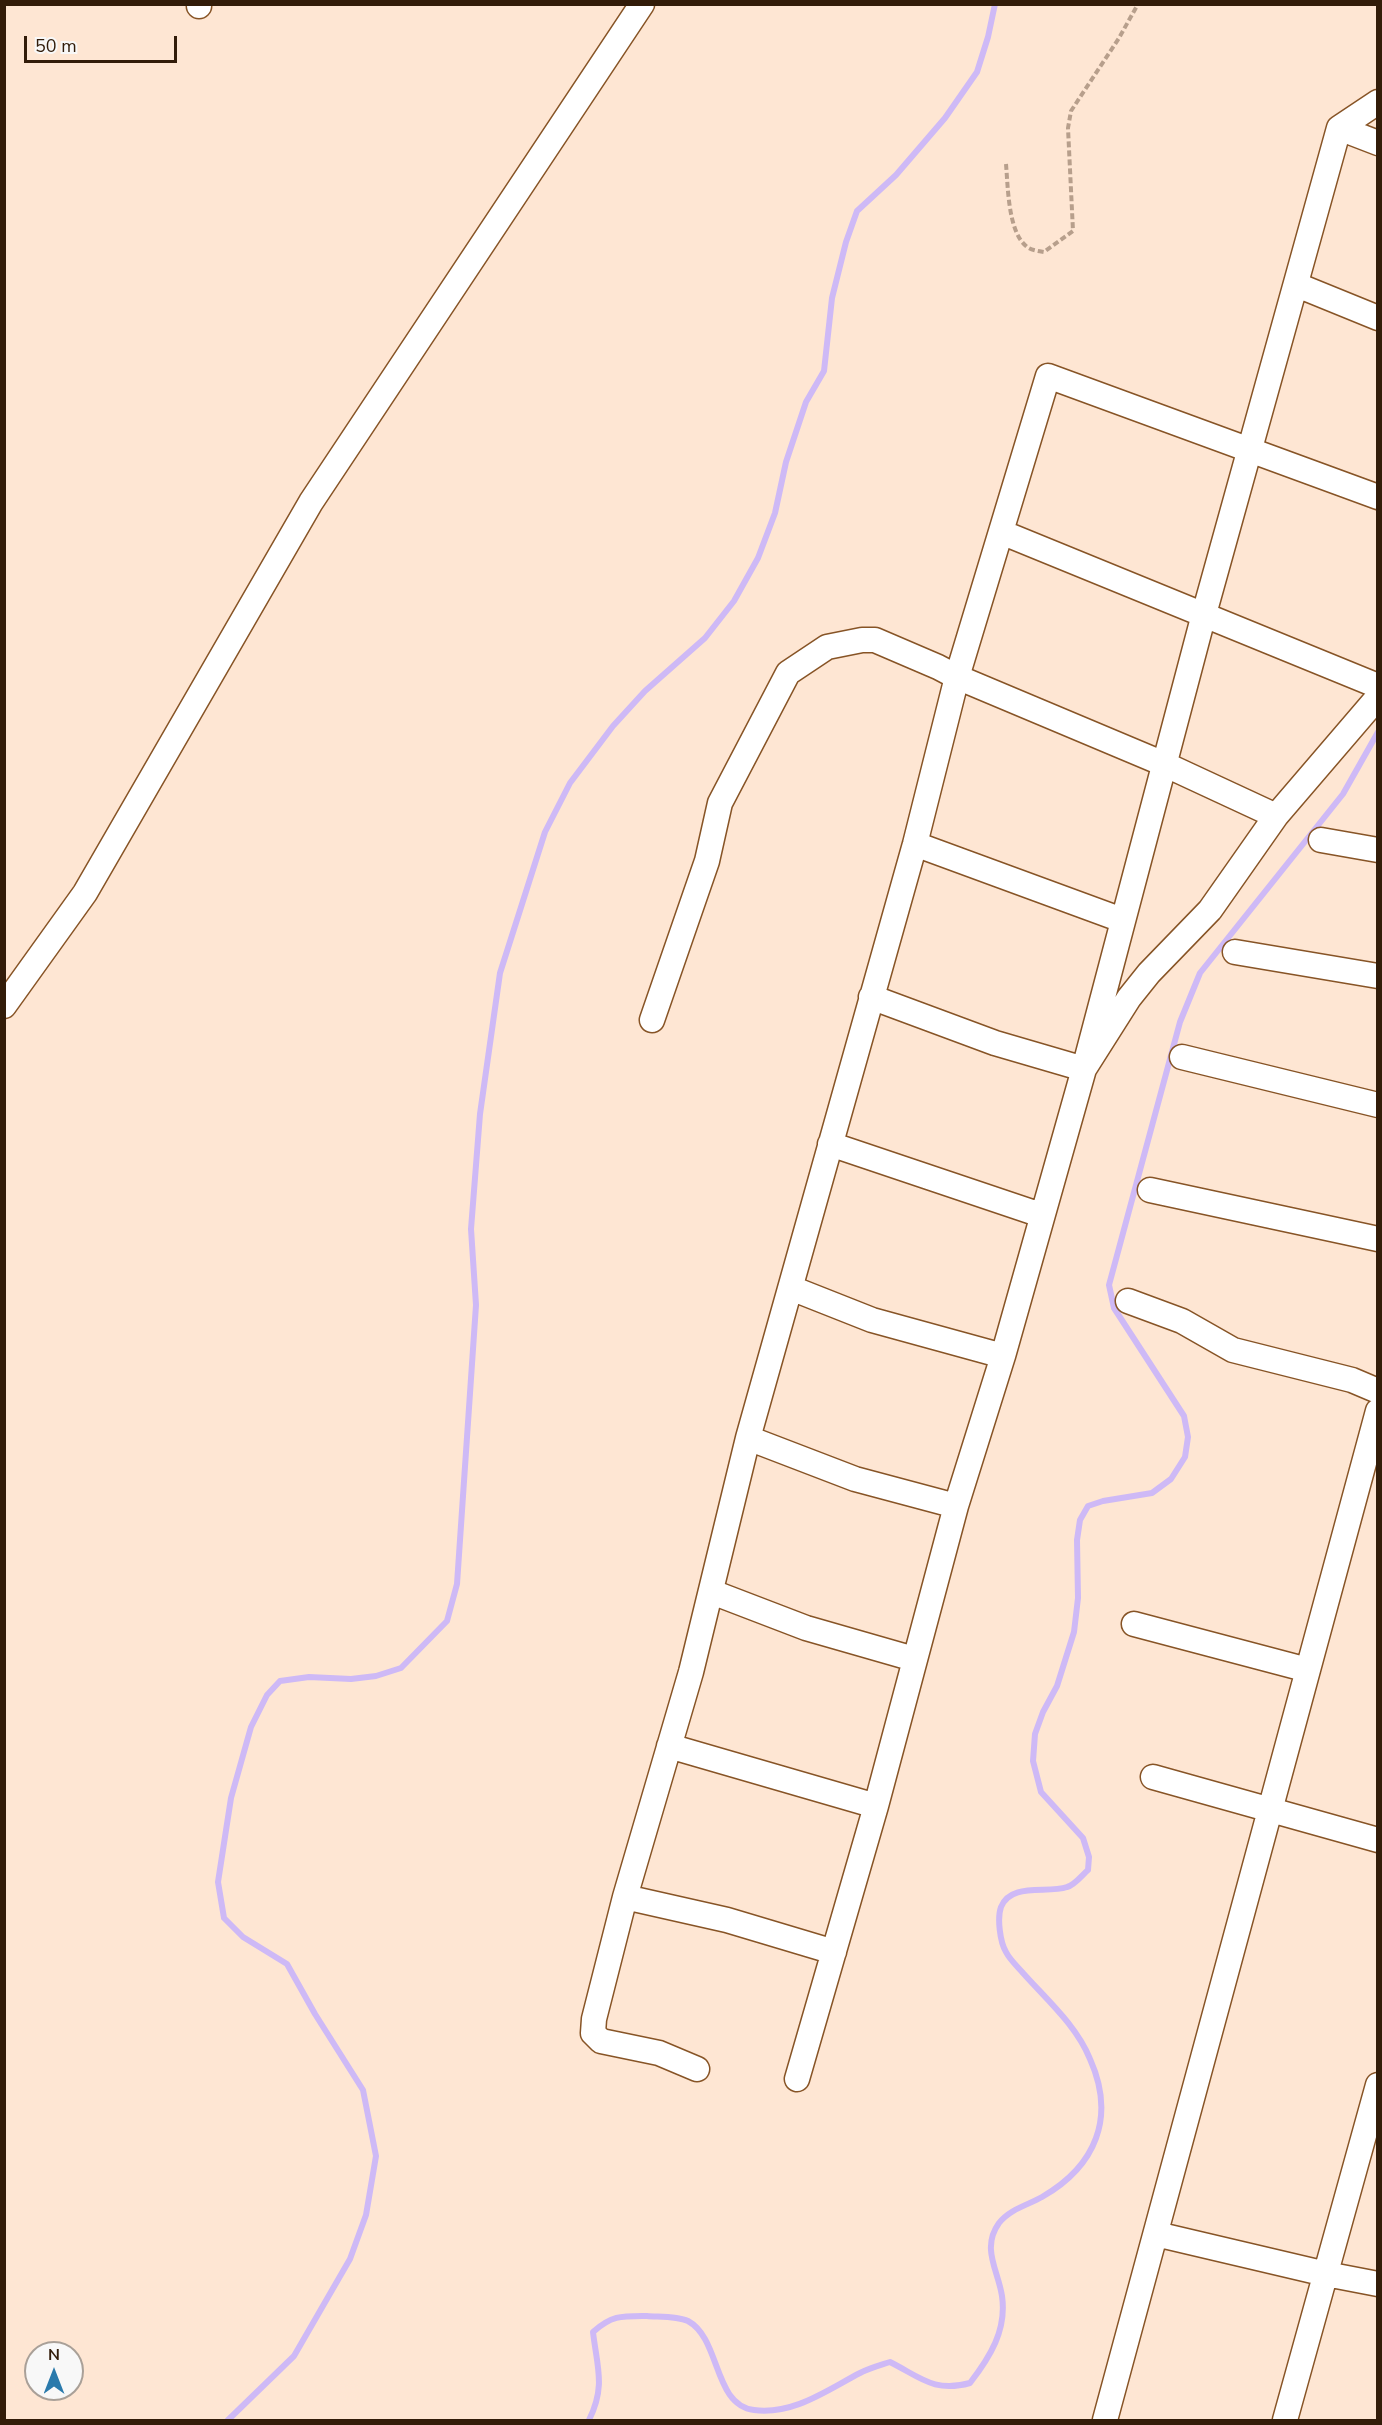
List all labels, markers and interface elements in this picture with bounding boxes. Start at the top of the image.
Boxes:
scale bar [27,24,180,62]
text: 50 m [35,34,77,58]
north arrow [24,2341,84,2401]
text: N [48,2344,60,2366]

